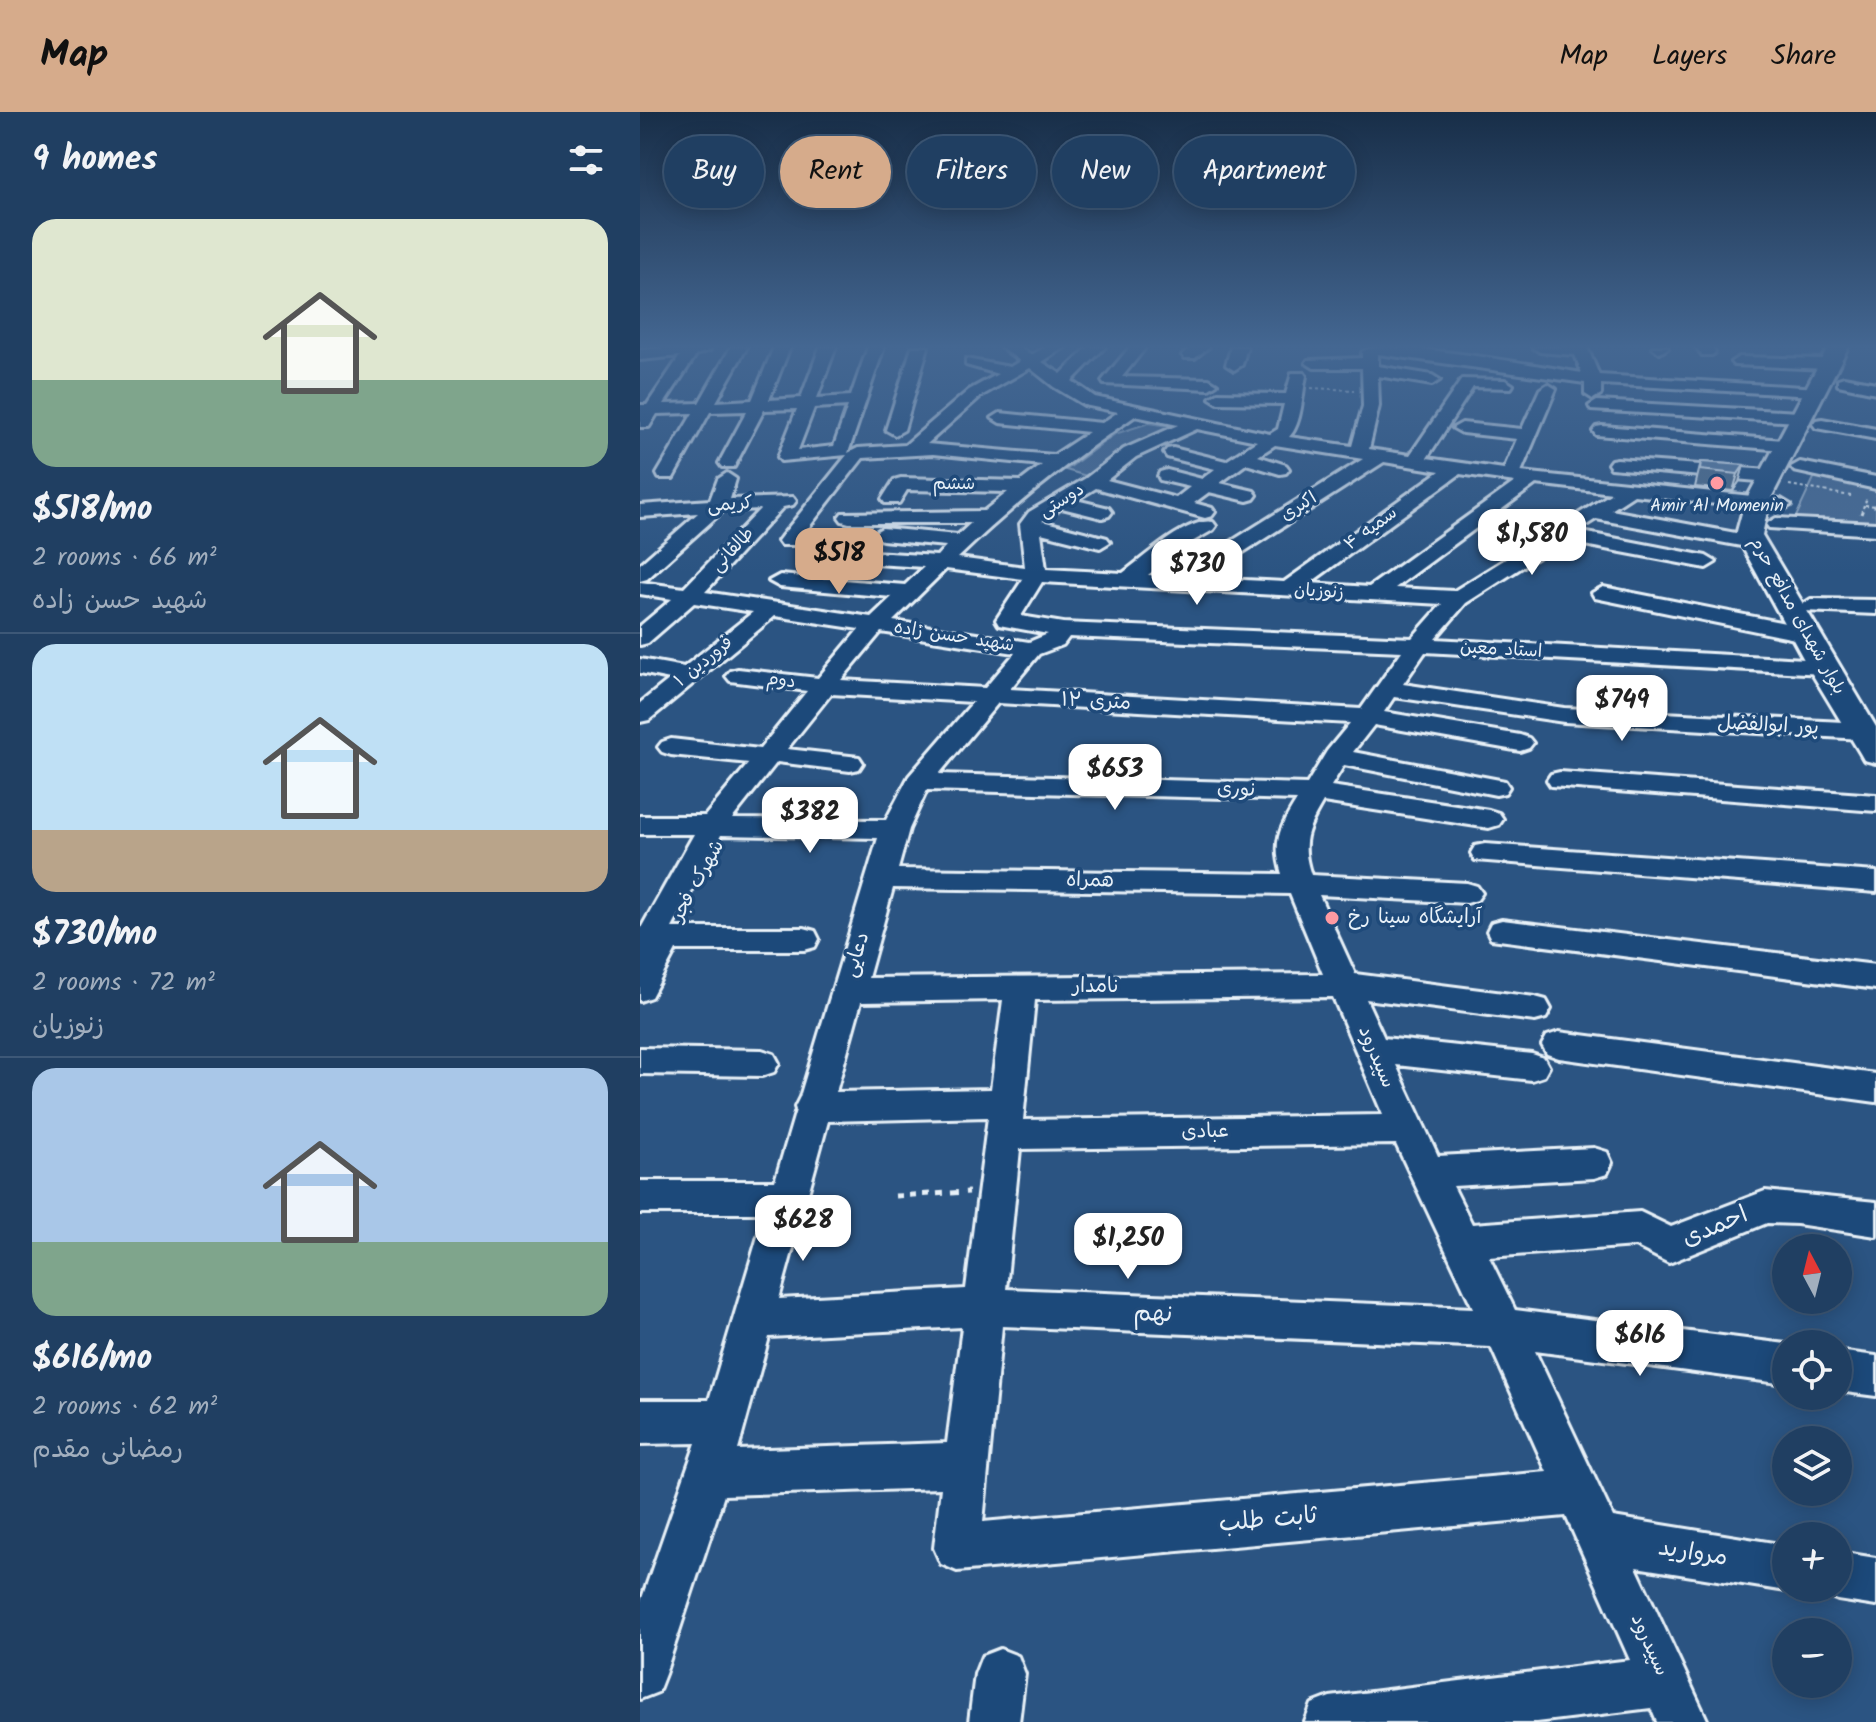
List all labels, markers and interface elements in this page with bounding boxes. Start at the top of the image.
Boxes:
text: Map [40,26,109,86]
text: Map [1559,34,1608,79]
text: Layers [1652,34,1727,79]
text: Share [1771,34,1836,79]
text: 9 homes [32,133,157,187]
chip: Buy [664,136,764,208]
chip: Rent [780,136,891,208]
chip: Filters [907,136,1036,208]
chip: New [1052,136,1158,208]
chip: Apartment [1174,136,1355,208]
icon: filters [564,138,608,182]
icon: home [248,271,392,415]
street label: ششم [933,470,975,499]
marker: Amir Al Momenin [1708,474,1726,492]
street label: دوستی [1033,476,1091,526]
text: $518/mo [32,483,153,537]
street label: اکبری [1275,484,1323,530]
street label: کریمی [706,489,754,521]
place label: Amir Al Momenin [1650,492,1784,521]
street label: سمیه ۴ [1338,499,1404,559]
pin: $1,580 [1467,509,1597,577]
text: $1,580 [1496,514,1568,556]
street label: طالقانی [704,521,762,579]
pin: $518 [792,528,886,596]
street label: بلوار شهدای مدافع حرم [1741,531,1853,701]
text: $518 [813,533,865,575]
text: 2 rooms · 66 m² [32,537,217,579]
pin: $730 [1150,539,1244,607]
text: $730 [1169,544,1225,586]
street label: زنوزیان [1293,576,1345,608]
text: شهید حسن زاده [32,580,207,622]
street label: شهید حسن زاده [892,613,1016,661]
street label: فروردین ۱ [668,629,740,695]
street label: استاد معین [1459,633,1543,667]
street label: دوم [765,665,797,697]
pin: $749 [1575,675,1669,743]
text: $749 [1595,680,1650,722]
street label: ۱۲ متری [1060,684,1132,720]
icon: home [248,696,392,840]
street label: پور ابوالفضل [1716,707,1820,745]
pin: $653 [1068,744,1162,812]
text: $653 [1087,749,1143,791]
street label: نوری [1216,773,1256,807]
pin: $382 [763,787,857,855]
text: $382 [780,792,840,834]
street label: شهرک فجر [661,834,734,930]
street label: همراه [1066,865,1114,897]
place label: آرایشگاه سینا رخ [1348,902,1482,934]
text: $730/mo [32,908,157,962]
marker: آرایشگاه سینا رخ [1323,909,1341,927]
street label: دعایی [835,928,879,982]
text: 2 rooms · 72 m² [32,962,215,1004]
street label: نامدار [1071,971,1119,1003]
text: زنوزیان [32,1005,104,1047]
street label: سپیدرود [1349,1021,1403,1093]
street label: عبادی [1181,1116,1229,1148]
icon: home [248,1120,392,1264]
pin: $628 [756,1195,850,1263]
street label: احمدی [1676,1196,1754,1258]
text: $628 [773,1200,833,1242]
pin: $1,250 [1063,1213,1193,1281]
text: $1,250 [1092,1218,1164,1260]
north arrow [1772,1234,1852,1314]
map controls [1772,1234,1852,1698]
street label: نهم [1133,1294,1173,1334]
pin: $616 [1593,1310,1687,1378]
text: $616 [1614,1315,1666,1357]
button: locate [1772,1330,1852,1410]
text: $616/mo [32,1332,152,1386]
text: 2 rooms · 62 m² [32,1386,217,1428]
button: layers [1772,1426,1852,1506]
text: رمضانی مقدم [32,1429,183,1471]
street label: ثابت طلب [1217,1496,1320,1544]
button: + [1772,1522,1852,1602]
street label: مروارید [1656,1528,1730,1578]
street label: سپیدرود [1621,1609,1677,1681]
button: − [1772,1618,1852,1698]

